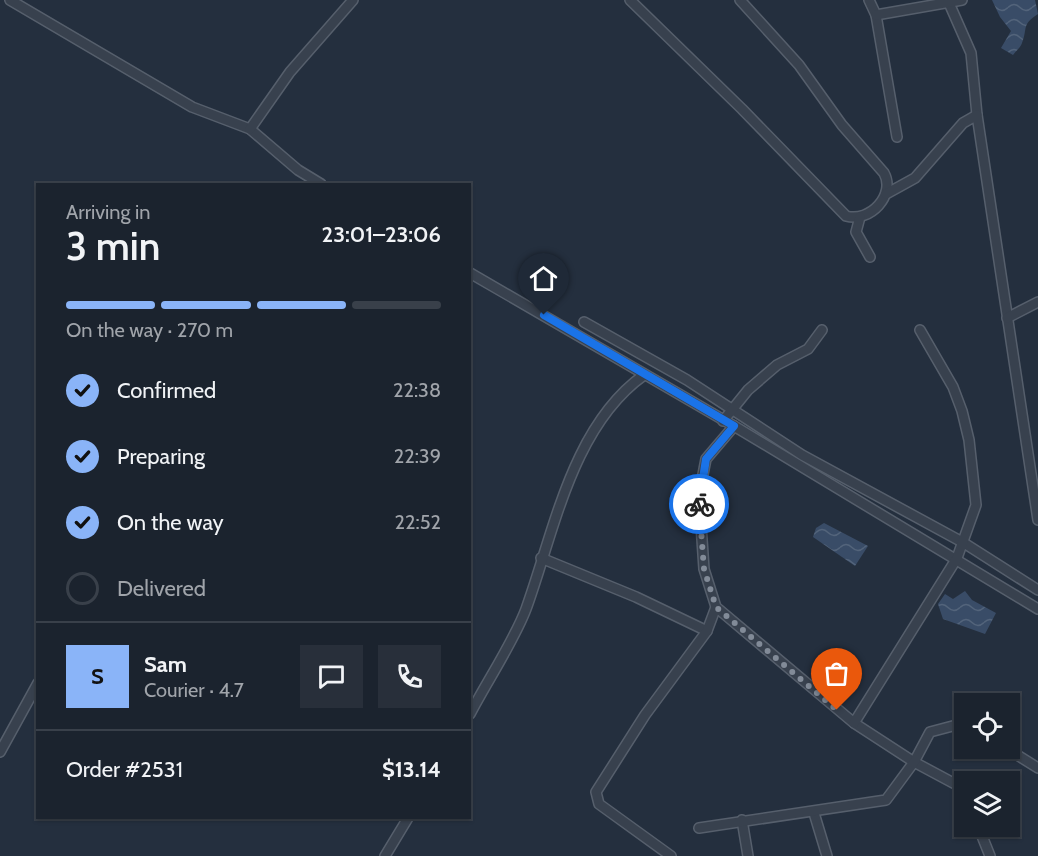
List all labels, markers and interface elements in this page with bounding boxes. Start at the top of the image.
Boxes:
text: Arriving in [66,200,150,224]
text: 23:01–23:06 [322,221,441,248]
text: 3 min [66,222,160,270]
pin [518,253,569,315]
icon: home [527,262,560,295]
text: On the way · 270 m [66,318,233,342]
icon: check [66,374,99,407]
text: Confirmed [117,377,216,404]
text: 22:38 [393,378,441,402]
icon: check [66,440,99,473]
text: Preparing [117,443,205,470]
text: 22:39 [394,444,441,468]
courier [669,474,729,534]
icon: bike [683,488,716,521]
icon: check [66,506,99,539]
text: On the way [117,509,224,536]
text: 22:52 [395,510,441,534]
text: Delivered [117,575,206,602]
button: chat [300,645,363,708]
button: phone [378,645,441,708]
pin [811,648,862,710]
text: Sam [144,651,187,678]
icon: bag [820,657,853,690]
text: S [91,663,104,690]
text: Courier · 4.7 [144,678,244,702]
map controls [954,693,1020,837]
button: locate [954,693,1020,759]
text: Order #2531 [66,756,183,783]
text: $13.14 [382,756,441,783]
button: layers [954,771,1020,837]

